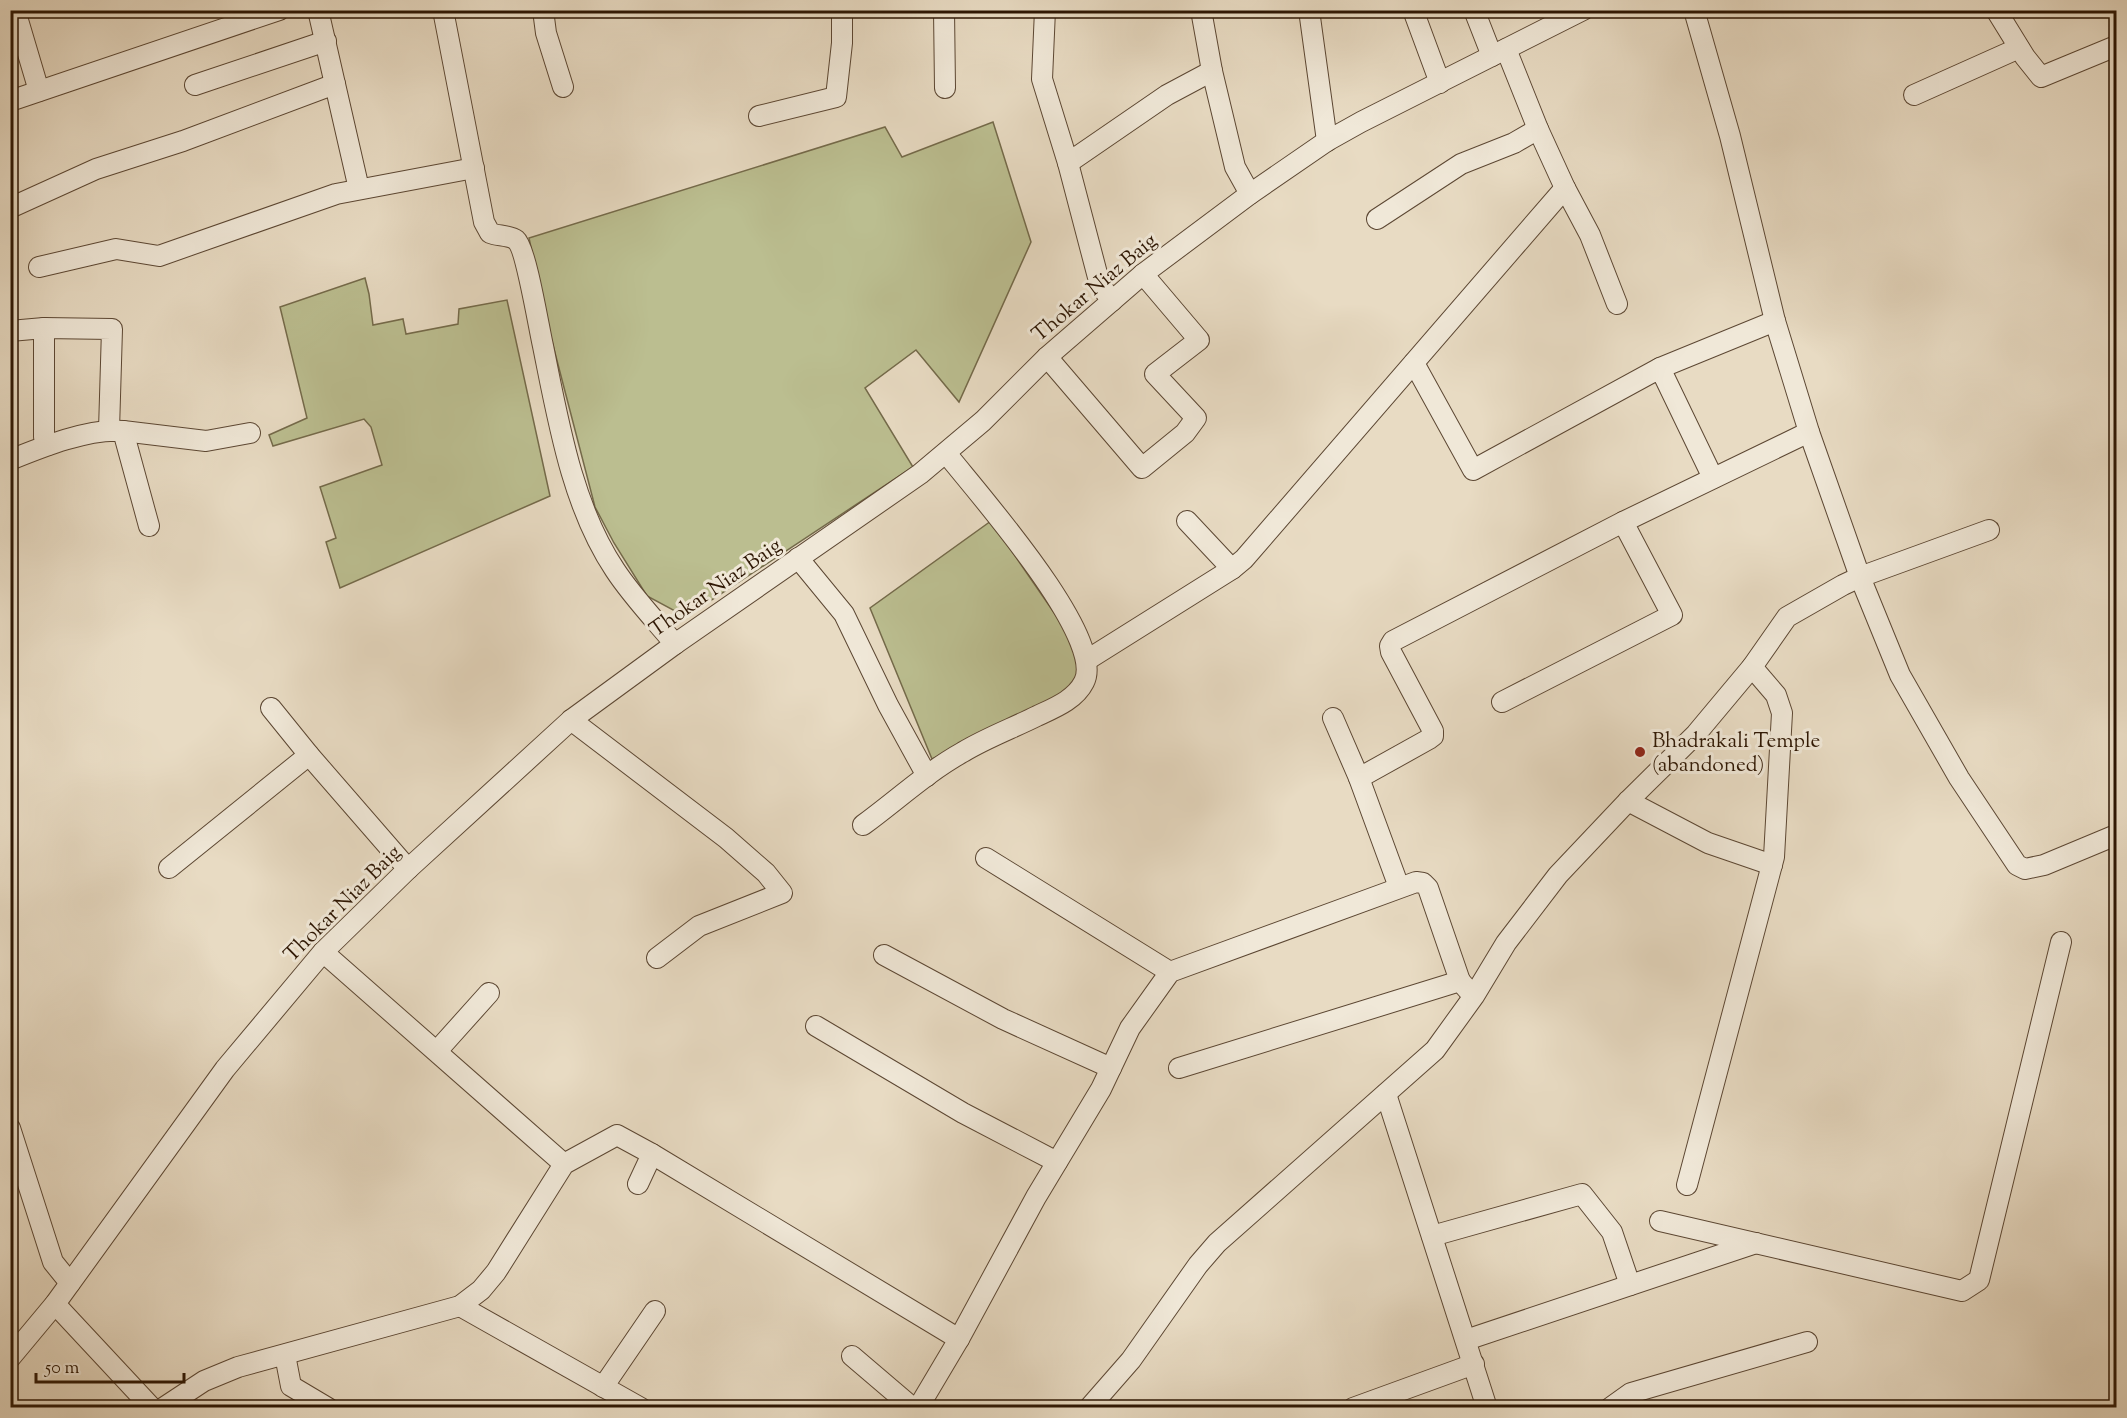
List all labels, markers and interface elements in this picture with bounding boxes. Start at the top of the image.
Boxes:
street label: Thokar Niaz Baig [1026,227,1164,350]
street label: Thokar Niaz Baig [644,532,788,645]
place label: Bhadrakali Temple (abandoned) [1652,727,1820,781]
marker: Bhadrakali Temple (abandoned) [1633,745,1647,759]
street label: Thokar Niaz Baig [278,839,409,970]
scale bar [36,1346,184,1384]
text: 50 m [44,1356,80,1382]

